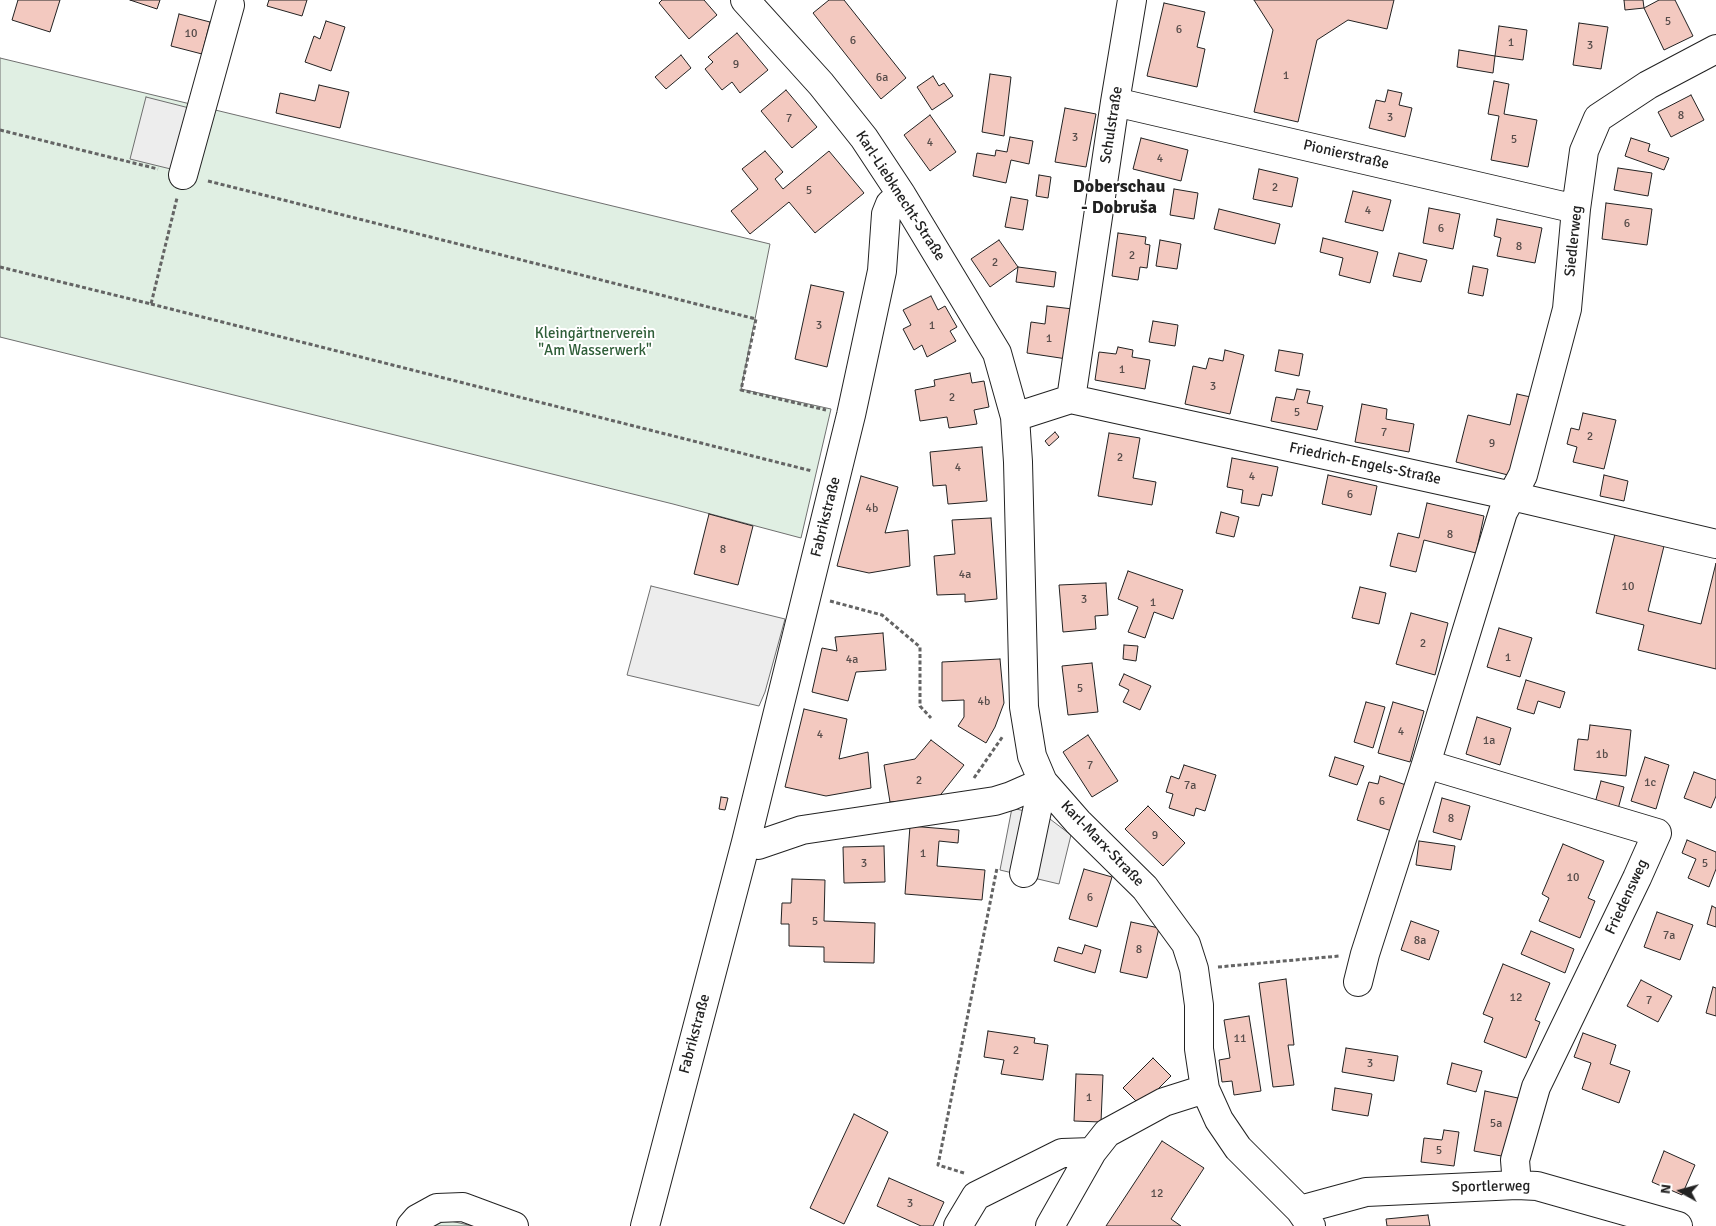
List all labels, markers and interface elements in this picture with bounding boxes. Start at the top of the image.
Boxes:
house number: 5 [1665,15,1671,29]
house number: 6 [1176,23,1182,37]
house number: 10 [185,27,197,41]
house number: 6 [850,34,856,48]
house number: 1 [1508,36,1514,50]
house number: 3 [1587,39,1593,53]
house number: 9 [733,58,739,72]
house number: 1 [1283,69,1289,83]
house number: 6a [876,71,888,85]
street label: Schulstraße [1097,85,1127,165]
house number: 8 [1678,109,1684,123]
house number: 3 [1387,111,1393,125]
house number: 7 [786,112,792,126]
street label: Karl-Liebknecht-Straße [851,128,949,264]
house number: 3 [1072,131,1078,145]
house number: 5 [1511,133,1517,147]
house number: 4 [927,136,933,150]
street label: Pionierstraße [1301,136,1391,174]
house number: 4 [1157,152,1163,166]
district label: Doberschau - Dobruša [1073,176,1165,218]
house number: 2 [1272,181,1278,195]
house number: 5 [806,184,812,198]
house number: 4 [1365,204,1371,218]
street label: Siedlerweg [1561,204,1587,278]
house number: 6 [1624,217,1630,231]
house number: 6 [1438,222,1444,236]
house number: 8 [1516,240,1522,254]
house number: 2 [1129,249,1135,263]
house number: 2 [992,256,998,270]
house number: 3 [816,319,822,333]
house number: 1 [929,319,935,333]
park label: Kleingärtnerverein "Am Wasserwerk" [535,325,655,360]
house number: 1 [1046,332,1052,346]
house number: 1 [1119,363,1125,377]
house number: 3 [1210,380,1216,394]
house number: 2 [949,391,955,405]
house number: 5 [1294,406,1300,420]
house number: 7 [1381,426,1387,440]
house number: 2 [1587,430,1593,444]
house number: 9 [1489,437,1495,451]
street label: Friedrich-Engels-Straße [1287,439,1443,489]
house number: 2 [1117,451,1123,465]
house number: 4 [955,461,961,475]
house number: 4 [1249,470,1255,484]
street label: Fabrikstraße [807,475,845,559]
house number: 6 [1347,488,1353,502]
house number: 4b [866,502,878,516]
house number: 8 [1447,528,1453,542]
house number: 8 [720,543,726,557]
house number: 4a [959,568,971,582]
house number: 10 [1622,580,1634,594]
house number: 3 [1081,593,1087,607]
house number: 1 [1150,596,1156,610]
house number: 2 [1420,637,1426,651]
house number: 1 [1505,651,1511,665]
house number: 4a [846,653,858,667]
house number: 5 [1077,682,1083,696]
house number: 4b [978,695,990,709]
house number: 4 [1398,725,1404,739]
house number: 4 [817,728,823,742]
house number: 1a [1483,734,1495,748]
house number: 1b [1596,748,1608,762]
house number: 7 [1087,759,1093,773]
house number: 2 [916,774,922,788]
house number: 1c [1644,776,1656,790]
house number: 7a [1184,779,1196,793]
house number: 6 [1379,795,1385,809]
street label: Karl-Marx-Straße [1056,797,1148,891]
house number: 8 [1448,812,1454,826]
house number: 9 [1152,829,1158,843]
house number: 1 [920,847,926,861]
street label: Friedensweg [1602,856,1652,938]
house number: 3 [861,857,867,871]
house number: 5 [1702,857,1708,871]
house number: 10 [1567,871,1579,885]
house number: 6 [1087,891,1093,905]
house number: 5 [812,915,818,929]
house number: 7a [1663,929,1675,943]
house number: 8a [1414,934,1426,948]
house number: 8 [1136,943,1142,957]
house number: 12 [1510,991,1522,1005]
street label: Fabrikstraße [676,992,714,1076]
house number: 7 [1646,994,1652,1008]
house number: 11 [1234,1032,1246,1046]
house number: 2 [1013,1044,1019,1058]
house number: 3 [1367,1057,1373,1071]
house number: 1 [1086,1091,1092,1105]
house number: 5a [1490,1117,1502,1131]
house number: 5 [1436,1144,1442,1158]
north arrow [1656,1166,1706,1216]
street label: Sportlerweg [1451,1177,1531,1197]
text: N [1657,1183,1675,1195]
house number: 12 [1151,1187,1163,1201]
house number: 3 [907,1197,913,1211]

